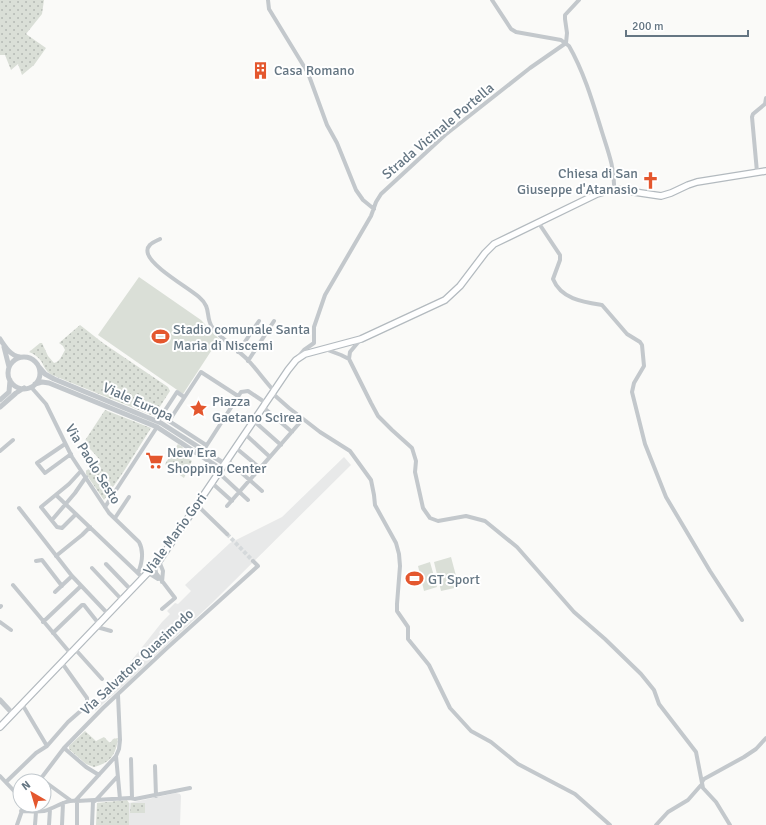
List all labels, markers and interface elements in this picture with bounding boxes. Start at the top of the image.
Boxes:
scale bar [626,12,748,38]
text: 200 m [632,19,664,34]
building icon: Casa Romano [251,60,271,80]
place label: Casa Romano [274,62,354,79]
street label: Strada Vicinale Portella [379,79,497,183]
place label: Chiesa di San Giuseppe d'Atanasio [517,165,638,198]
church icon: Chiesa di San Giuseppe d'Atanasio [641,171,661,191]
place label: Stadio comunale Santa Maria di Niscemi [173,321,310,354]
sports icon: Stadio comunale Santa Maria di Niscemi [150,327,170,347]
street label: Viale Europa [100,379,176,425]
place label: Piazza Gaetano Scirea [212,393,302,426]
place icon: Piazza Gaetano Scirea [189,399,209,419]
street label: Via Paolo Sesto [62,421,124,507]
place label: New Era Shopping Center [167,444,267,477]
supermarket icon: New Era Shopping Center [144,450,164,470]
street label: Viale Mario Gori [140,490,210,578]
sports icon: GT Sport [405,569,425,589]
place label: GT Sport [428,571,480,588]
street label: Via Salvatore Quasimodo [77,605,197,719]
north arrow [12,773,52,813]
text: N [19,778,33,793]

